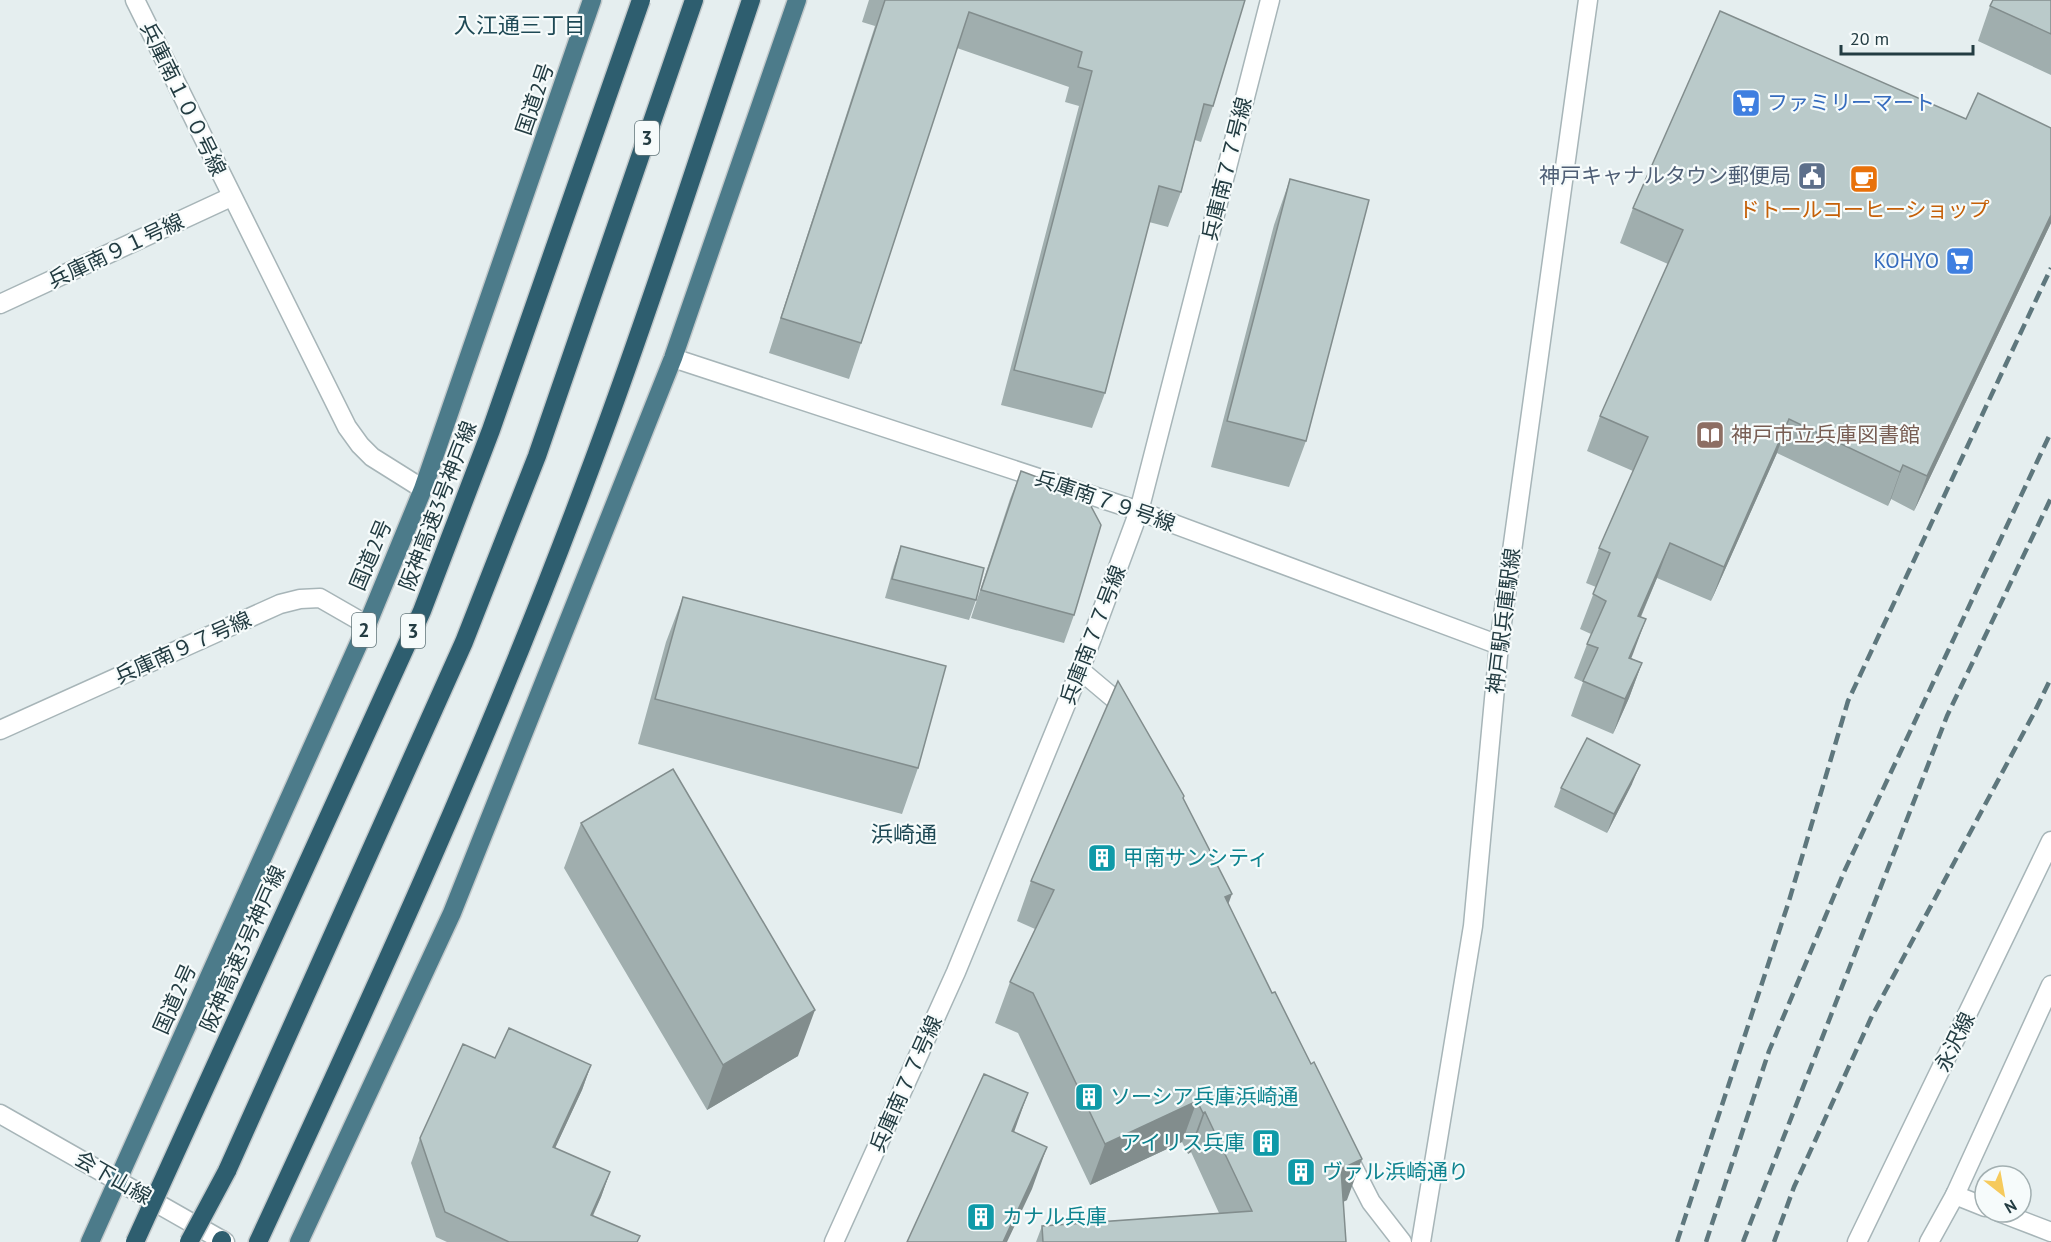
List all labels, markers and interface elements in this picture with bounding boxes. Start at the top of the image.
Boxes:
district label: 入江通三丁目 [454,11,586,39]
street label: 兵庫南１００号線 [134,17,232,180]
scale bar [1841,18,1973,56]
text: 20 m [1850,27,1889,50]
street label: 国道2号 [510,59,559,138]
supermarket icon: ファミリーマート [1730,87,1762,119]
place label: ファミリーマート [1767,89,1935,116]
street label: 兵庫南７７号線 [1196,94,1257,243]
road number: 3 [635,121,659,155]
public building icon: 神戸キャナルタウン郵便局 [1796,160,1828,192]
place label: 神戸キャナルタウン郵便局 [1539,162,1791,189]
cafe icon: ドトールコーヒーショップ [1848,163,1880,195]
place label: ドトールコーヒーショップ [1738,196,1990,223]
street label: 兵庫南９１号線 [43,207,188,294]
supermarket icon: KOHYO [1944,245,1976,277]
place label: KOHYO [1874,247,1939,274]
street label: 阪神高速3号神戸線 [393,417,482,594]
library icon: 神戸市立兵庫図書館 [1694,419,1726,451]
place label: 神戸市立兵庫図書館 [1731,421,1920,448]
street label: 兵庫南７９号線 [1031,464,1179,537]
street label: 国道2号 [344,515,398,594]
street label: 神戸駅兵庫駅線 [1481,546,1526,696]
street label: 兵庫南７７号線 [1054,561,1131,708]
street label: 兵庫南９７号線 [110,605,255,690]
road number: 2 [352,613,376,647]
road number: 3 [401,614,425,648]
district label: 浜崎通 [871,820,937,848]
building icon: 甲南サンシティ [1086,842,1118,874]
place label: 甲南サンシティ [1123,844,1269,871]
street label: 阪神高速3号神戸線 [194,861,291,1036]
street label: 国道2号 [147,959,202,1038]
street label: 永沢線 [1929,1008,1980,1076]
street label: 兵庫南７７号線 [863,1011,948,1156]
building icon: ソーシア兵庫浜崎通 [1073,1081,1105,1113]
place label: ソーシア兵庫浜崎通 [1110,1083,1299,1110]
building icon: アイリス兵庫 [1250,1127,1282,1159]
place label: アイリス兵庫 [1120,1129,1245,1156]
street label: 会下山線 [70,1145,156,1210]
building icon: ヴァル浜崎通り [1285,1156,1317,1188]
place label: ヴァル浜崎通り [1322,1158,1469,1185]
north arrow [1973,1164,2033,1224]
text: N [2001,1196,2020,1218]
building icon: カナル兵庫 [965,1201,997,1233]
place label: カナル兵庫 [1002,1203,1107,1230]

